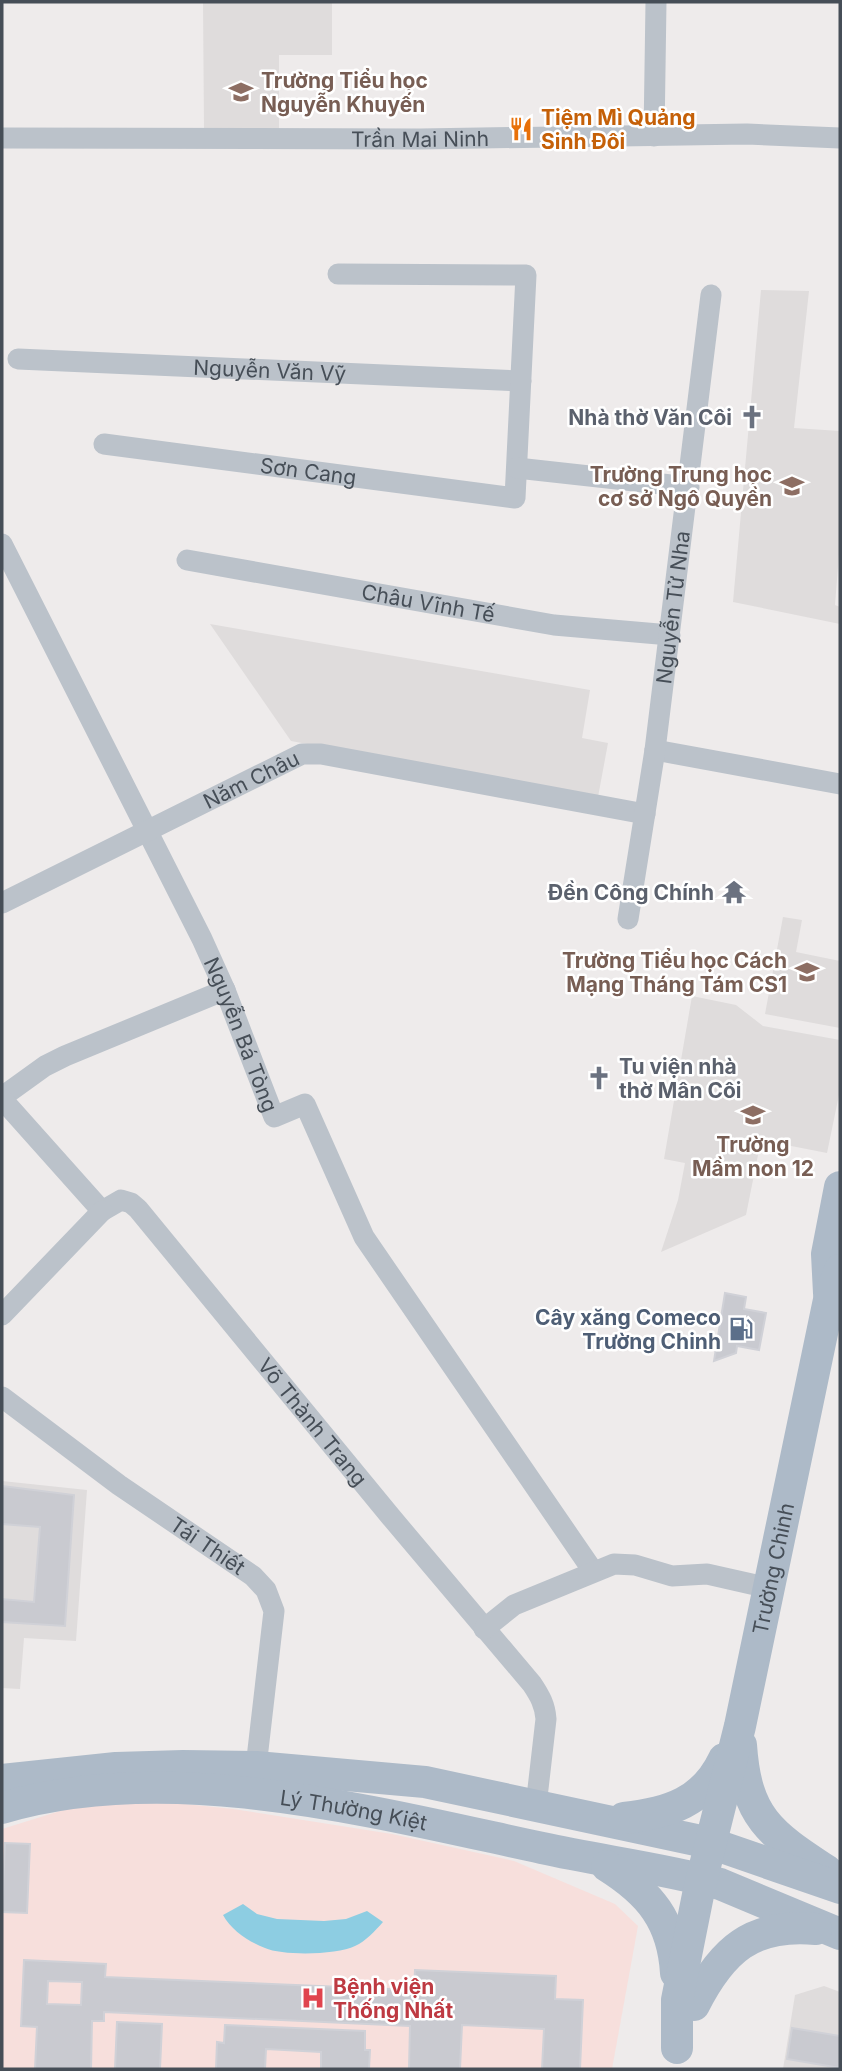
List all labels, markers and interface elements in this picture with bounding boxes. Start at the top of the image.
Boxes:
place label: Trường Tiểu học Nguyễn Khuyến [261,68,428,117]
school or university icon: Trường Tiểu học Nguyễn Khuyến [227,78,255,106]
place label: Tiệm Mì Quảng Sinh Đôi [541,105,696,154]
restaurant icon: Tiệm Mì Quảng Sinh Đôi [507,115,535,143]
street label: Trần Mai Ninh [351,125,489,152]
street label: Nguyễn Văn Vỹ [193,354,347,386]
church icon: Nhà thờ Văn Côi [738,403,766,431]
place label: Nhà thờ Văn Côi [568,405,732,430]
street label: Sơn Cang [259,452,358,490]
place label: Trường Trung học cơ sở Ngô Quyền [590,462,772,511]
school or university icon: Trường Trung học cơ sở Ngô Quyền [778,472,806,500]
street label: Nguyễn Tử Nha [651,529,694,685]
street label: Châu Vĩnh Tế [360,579,497,627]
street label: Năm Châu [199,745,303,814]
temple icon: Đền Công Chính [720,878,748,906]
place label: Đền Công Chính [548,880,714,905]
place label: Trường Tiểu học Cách Mạng Tháng Tám CS1 [562,948,787,997]
street label: Nguyễn Bá Tòng [199,953,283,1115]
school or university icon: Trường Tiểu học Cách Mạng Tháng Tám CS1 [793,958,821,986]
place label: Tu viện nhà thờ Mân Côi [619,1054,742,1103]
church icon: Tu viện nhà thờ Mân Côi [585,1064,613,1092]
school or university icon: Trường Mầm non 12 [739,1101,767,1129]
place label: Trường Mầm non 12 [692,1132,814,1181]
place label: Cây xăng Comeco Trường Chinh [535,1305,721,1354]
fuel station icon: Cây xăng Comeco Trường Chinh [727,1315,755,1343]
street label: Võ Thành Trang [253,1353,372,1491]
street label: Trường Chinh [747,1500,799,1637]
street label: Tái Thiết [166,1511,250,1580]
street label: Lý Thường Kiệt [279,1784,430,1835]
place label: Bệnh viện Thống Nhất [333,1974,454,2023]
hospital icon: Bệnh viện Thống Nhất [299,1984,327,2012]

